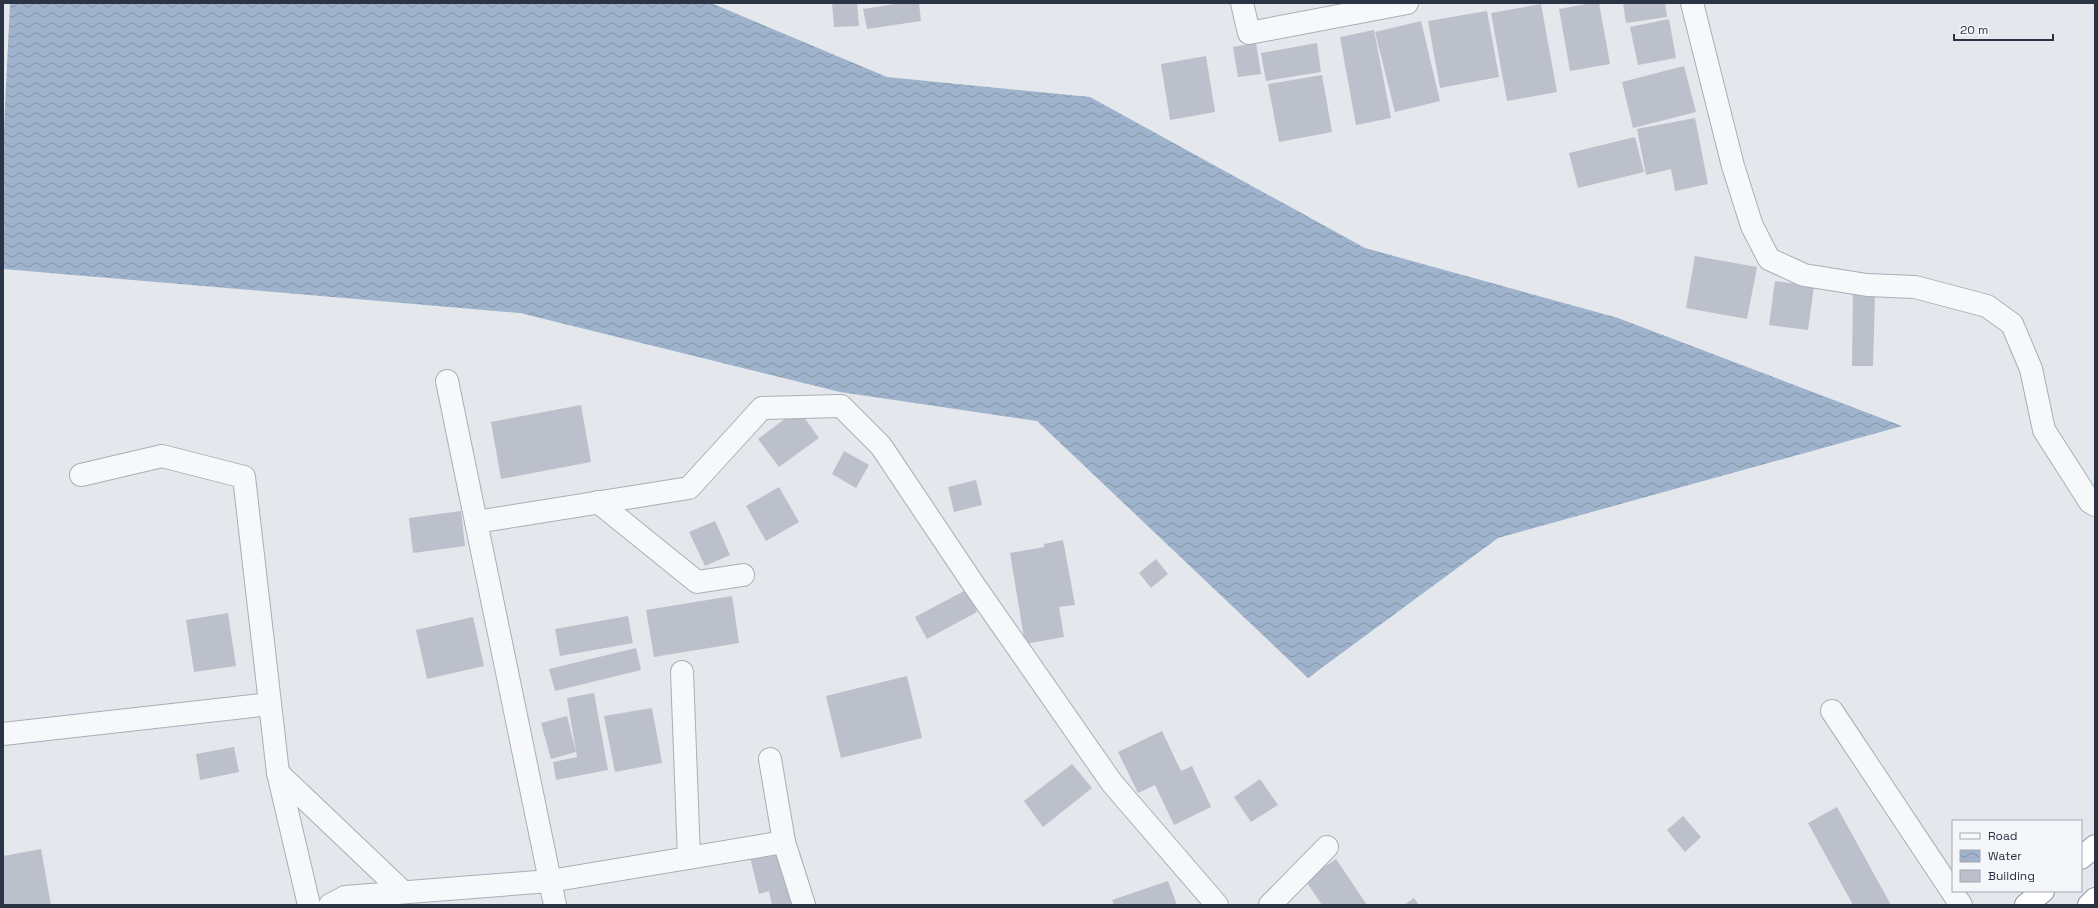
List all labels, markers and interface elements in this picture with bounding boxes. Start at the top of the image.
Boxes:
scale bar [1954,16,2053,42]
text: 20 m [1960,22,1988,38]
legend [1952,820,2082,892]
text: Road [1988,828,2017,844]
text: Water [1988,848,2022,864]
text: Building [1988,868,2035,884]

